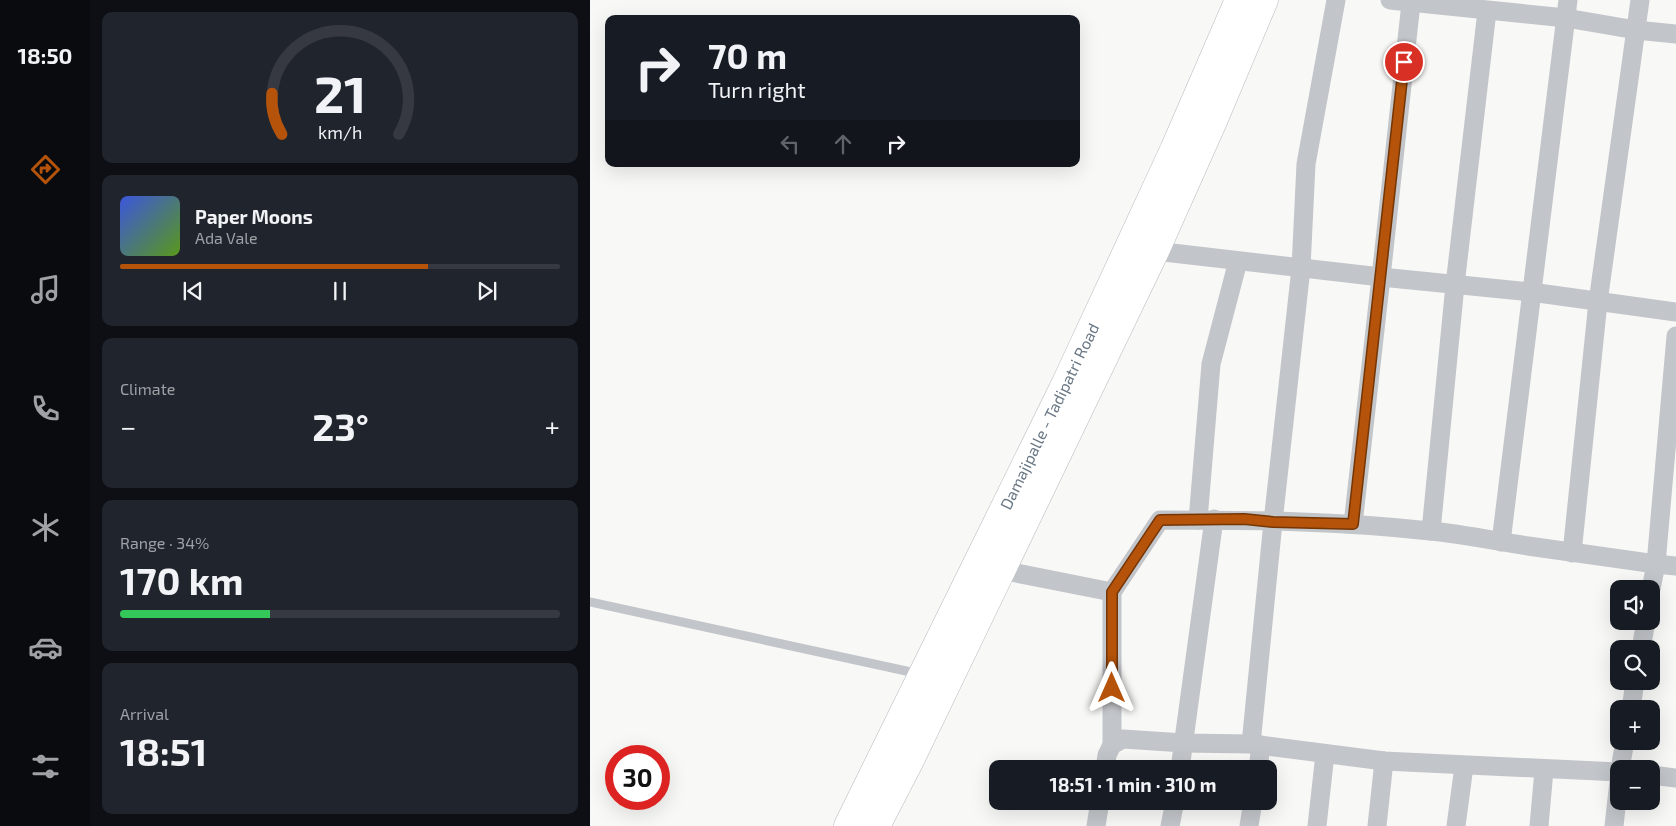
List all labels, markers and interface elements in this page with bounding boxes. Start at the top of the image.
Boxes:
text: 70 m [708,34,787,76]
icon: right [625,35,690,100]
pin [1383,41,1425,83]
text: 18:50 [18,42,72,68]
icon: arrive [1390,48,1418,76]
text: 21 [314,61,366,123]
text: Turn right [708,76,806,102]
text: km/h [318,121,362,143]
icon: left [776,130,804,158]
icon: ahead [829,130,857,158]
icon: right [882,130,910,158]
icon: directions [28,152,63,187]
text: Paper Moons [195,205,313,228]
text: Ada Vale [195,228,258,247]
icon: music [28,272,63,307]
icon: previous [179,277,207,305]
icon: pause [326,277,354,305]
icon: next [473,277,501,305]
street label: Damajipalle - Tadipatri Road [996,320,1103,513]
text: Climate [120,379,175,398]
icon: phone [28,391,63,426]
text: 23° [312,403,369,449]
text: − [120,409,136,443]
text: + [545,409,560,443]
icon: climate [28,510,63,545]
text: Range · 34% [120,533,209,552]
text: 170 km [120,557,243,603]
map controls [1610,580,1660,810]
button: sound [1610,580,1660,630]
icon: car [28,630,63,665]
button: search [1610,640,1660,690]
position arrow [1085,661,1137,713]
button: + [1610,700,1660,750]
text: Arrival [120,704,169,723]
text: 18:51 [120,728,207,774]
speed limit sign: 30 [605,745,670,810]
icon: filters [28,749,63,784]
button: − [1610,760,1660,810]
text: 18:51 · 1 min · 310 m [1049,773,1217,796]

